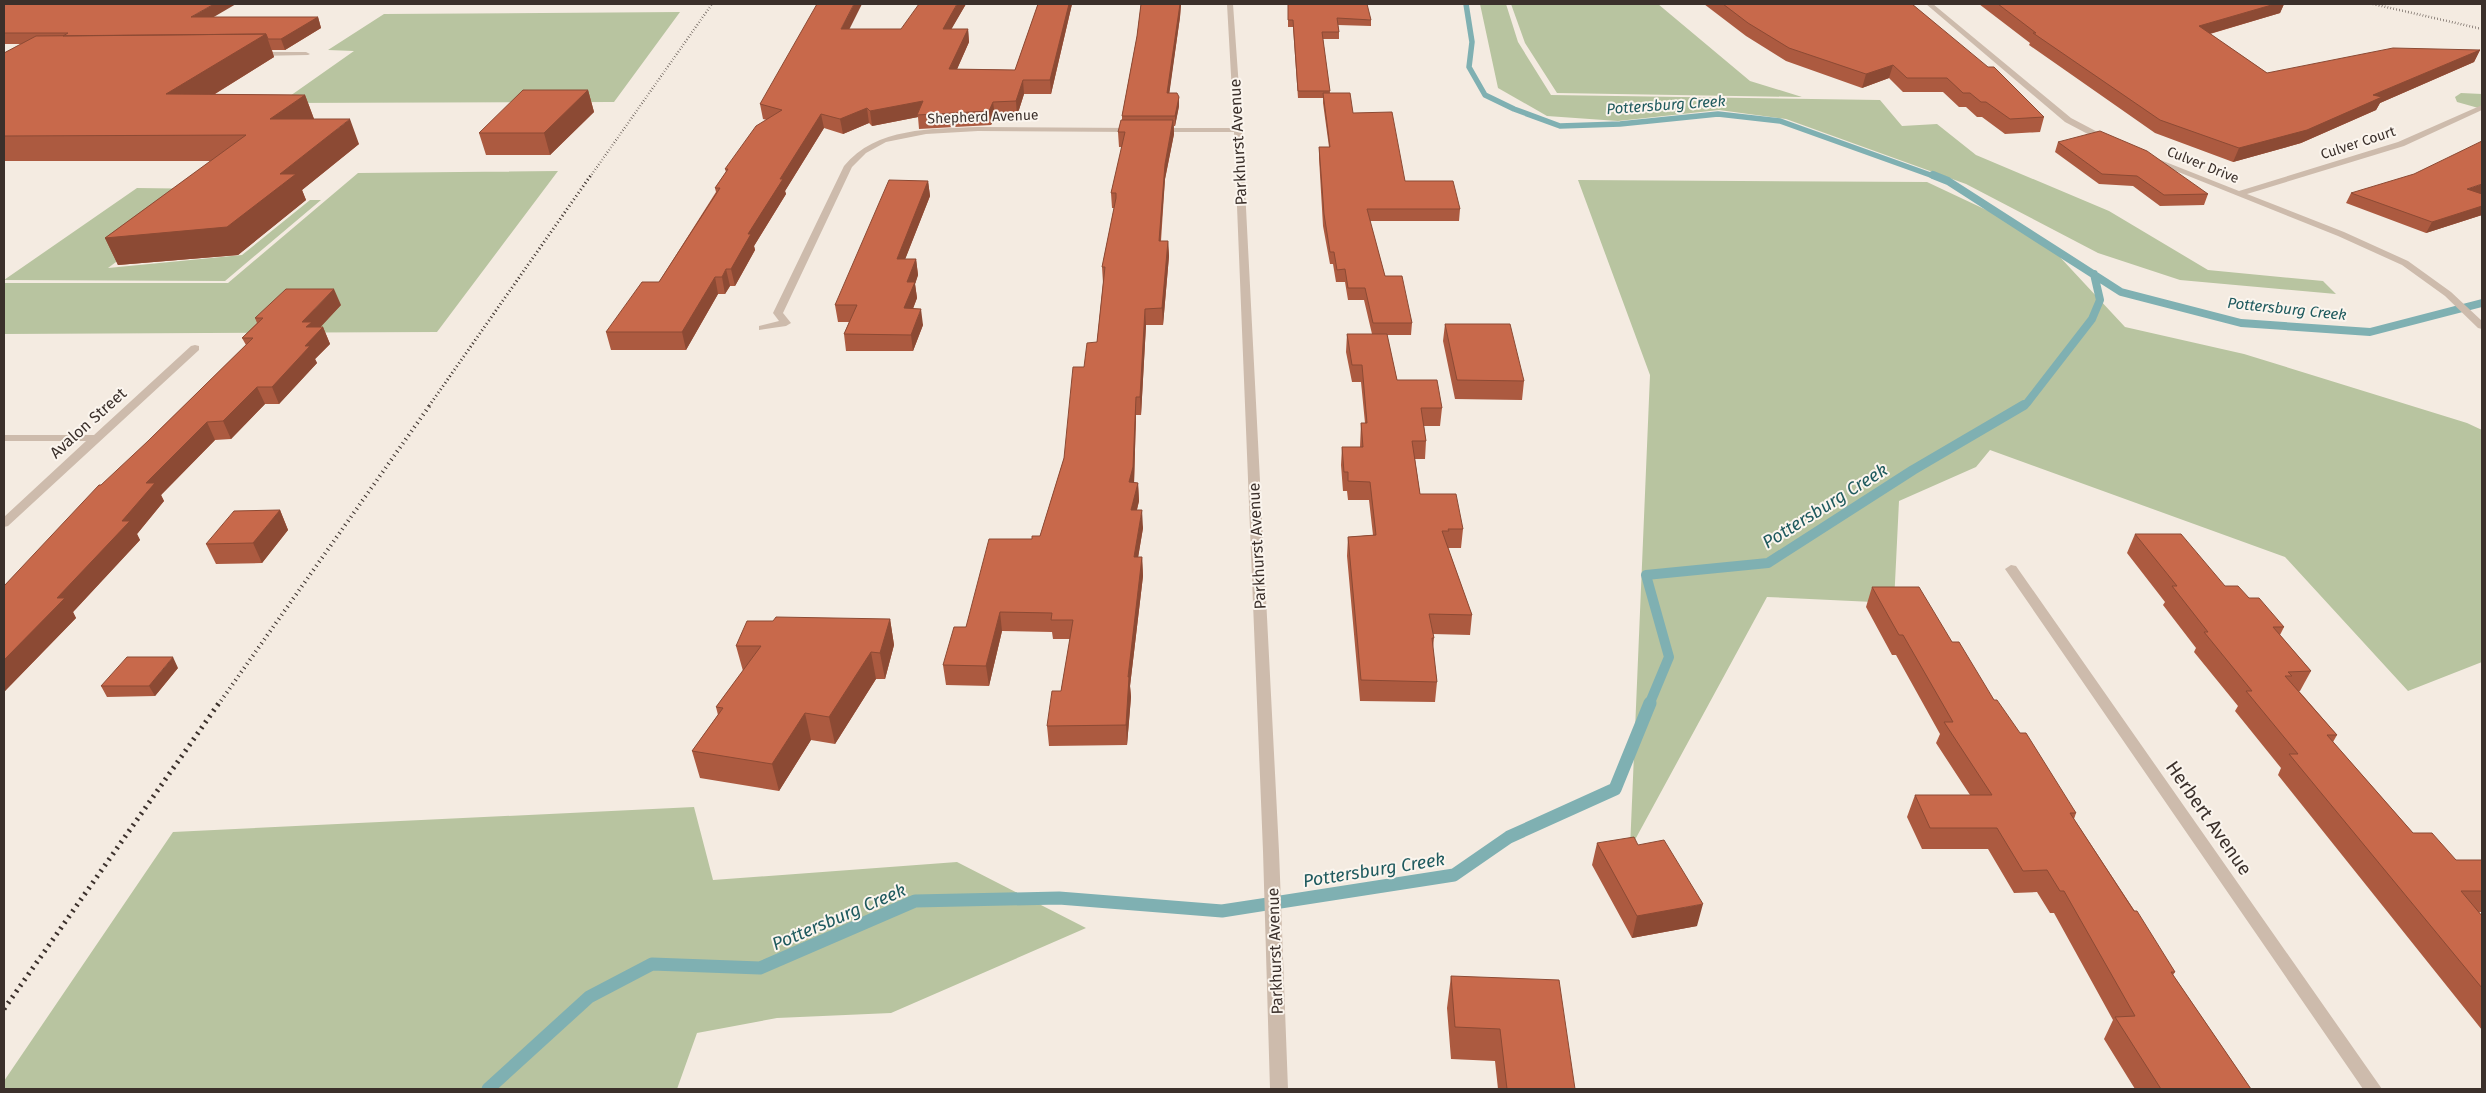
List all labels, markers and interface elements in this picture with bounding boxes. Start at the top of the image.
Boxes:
street label: Parkhurst Avenue [1225,78,1251,206]
water label: Pottersburg Creek [1606,92,1726,118]
street label: Shepherd Avenue [927,107,1039,127]
street label: Culver Court [2318,123,2398,163]
street label: Culver Drive [2165,143,2241,187]
water label: Pottersburg Creek [2227,294,2347,324]
street label: Avalon Street [46,384,130,462]
water label: Pottersburg Creek [1758,459,1892,553]
street label: Parkhurst Avenue [1244,482,1270,610]
street label: Herbert Avenue [2161,756,2257,880]
water label: Pottersburg Creek [1301,848,1447,892]
water label: Pottersburg Creek [769,879,909,955]
street label: Parkhurst Avenue [1263,887,1287,1015]

